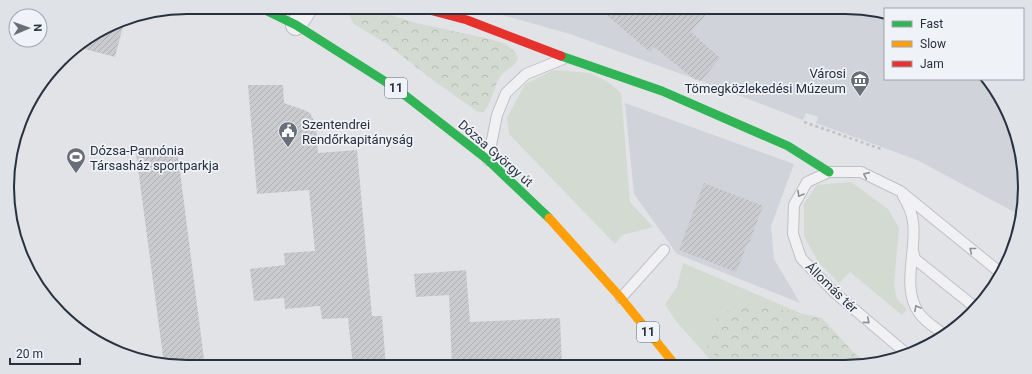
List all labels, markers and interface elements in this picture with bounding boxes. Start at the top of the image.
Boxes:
north arrow [8,8,48,48]
legend [884,8,1024,80]
text: Fast [920,17,943,31]
text: N [31,24,44,32]
text: Slow [920,37,946,51]
text: Jam [920,57,944,71]
place label: Városi Tömegközlekedési Múzeum [684,66,846,96]
museum icon: Városi Tömegközlekedési Múzeum [849,69,871,97]
road number: 11 [385,78,407,98]
place label: Szentendrei Rendőrkapitányság [302,117,413,147]
street label: Dózsa György út [455,117,536,190]
public building icon: Szentendrei Rendőrkapitányság [277,120,299,148]
place label: Dózsa-Pannónia Társasház sportparkja [90,143,219,173]
sports icon: Dózsa-Pannónia Társasház sportparkja [65,146,87,174]
one-way arrow [863,172,870,180]
one-way arrow [797,190,804,197]
one-way arrow [969,247,976,254]
street label: Állomás tér [803,259,861,316]
one-way arrow [914,305,922,312]
one-way arrow [863,316,870,323]
road number: 11 [637,322,659,342]
scale bar [10,340,80,366]
text: 20 m [16,347,43,361]

